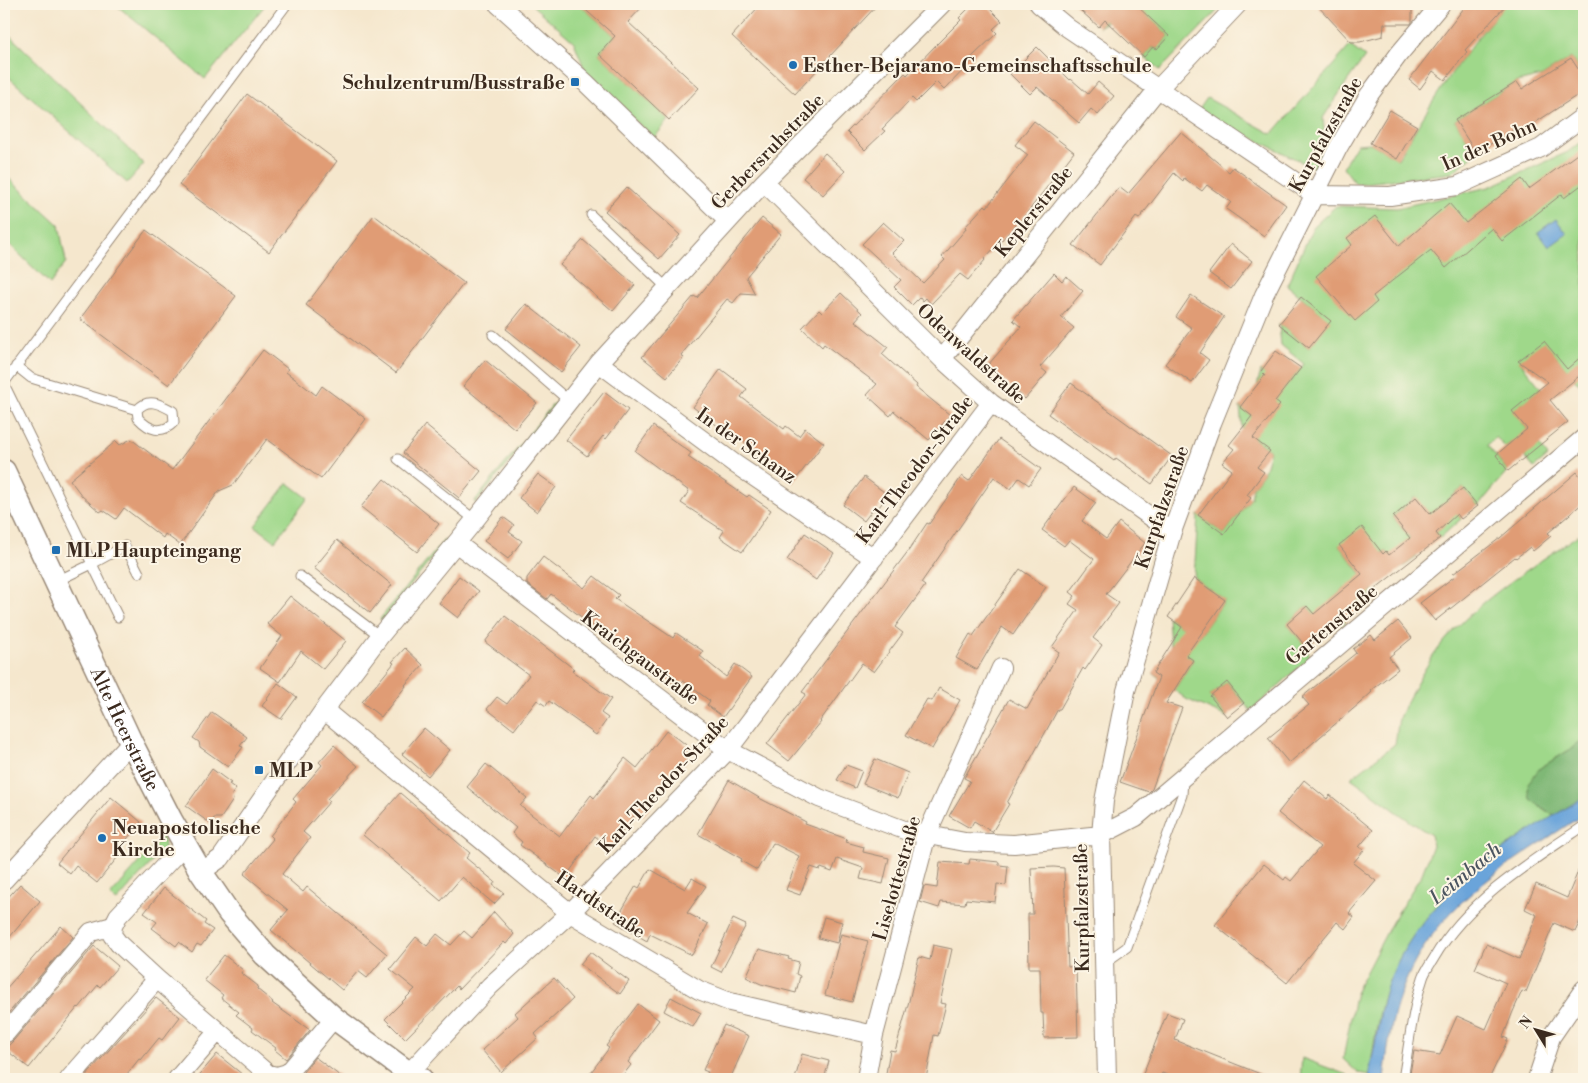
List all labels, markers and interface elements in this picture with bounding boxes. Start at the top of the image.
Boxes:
place label: Esther-Bejarano-Gemeinschaftsschule [803,54,1152,78]
marker: Esther-Bejarano-Gemeinschaftsschule [787,59,799,71]
place label: Schulzentrum/Busstraße [343,71,565,95]
street label: Kurpfalzstraße [1284,72,1368,197]
marker: Schulzentrum/Busstraße [569,76,581,88]
street label: Gerbersruhstraße [706,88,829,215]
street label: In der Bohn [1438,113,1541,177]
street label: Keplerstraße [990,161,1078,262]
street label: Odenwaldstraße [912,298,1031,409]
street label: Karl-Theodor-Straße [851,390,979,549]
street label: In der Schanz [692,403,801,489]
street label: Kurpfalzstraße [1130,442,1194,572]
place label: MLP Haupteingang [66,539,242,563]
marker: MLP Haupteingang [50,544,62,556]
street label: Gartenstraße [1281,579,1383,670]
street label: Kraichgaustraße [576,605,704,710]
street label: Alte Heerstraße [84,663,165,795]
street label: Karl-Theodor-Straße [593,710,734,859]
place label: MLP [269,759,314,783]
marker: MLP [253,764,265,776]
street label: Liselottestraße [868,813,926,944]
place label: Neuapostolische Kirche [112,816,261,862]
marker: Neuapostolische Kirche [96,832,108,844]
water label: Leimbach [1424,837,1508,911]
street label: Kurpfalzstraße [1069,843,1095,973]
street label: Hardtstraße [551,866,650,944]
north arrow [1510,1006,1560,1056]
text: N [1516,1013,1537,1033]

